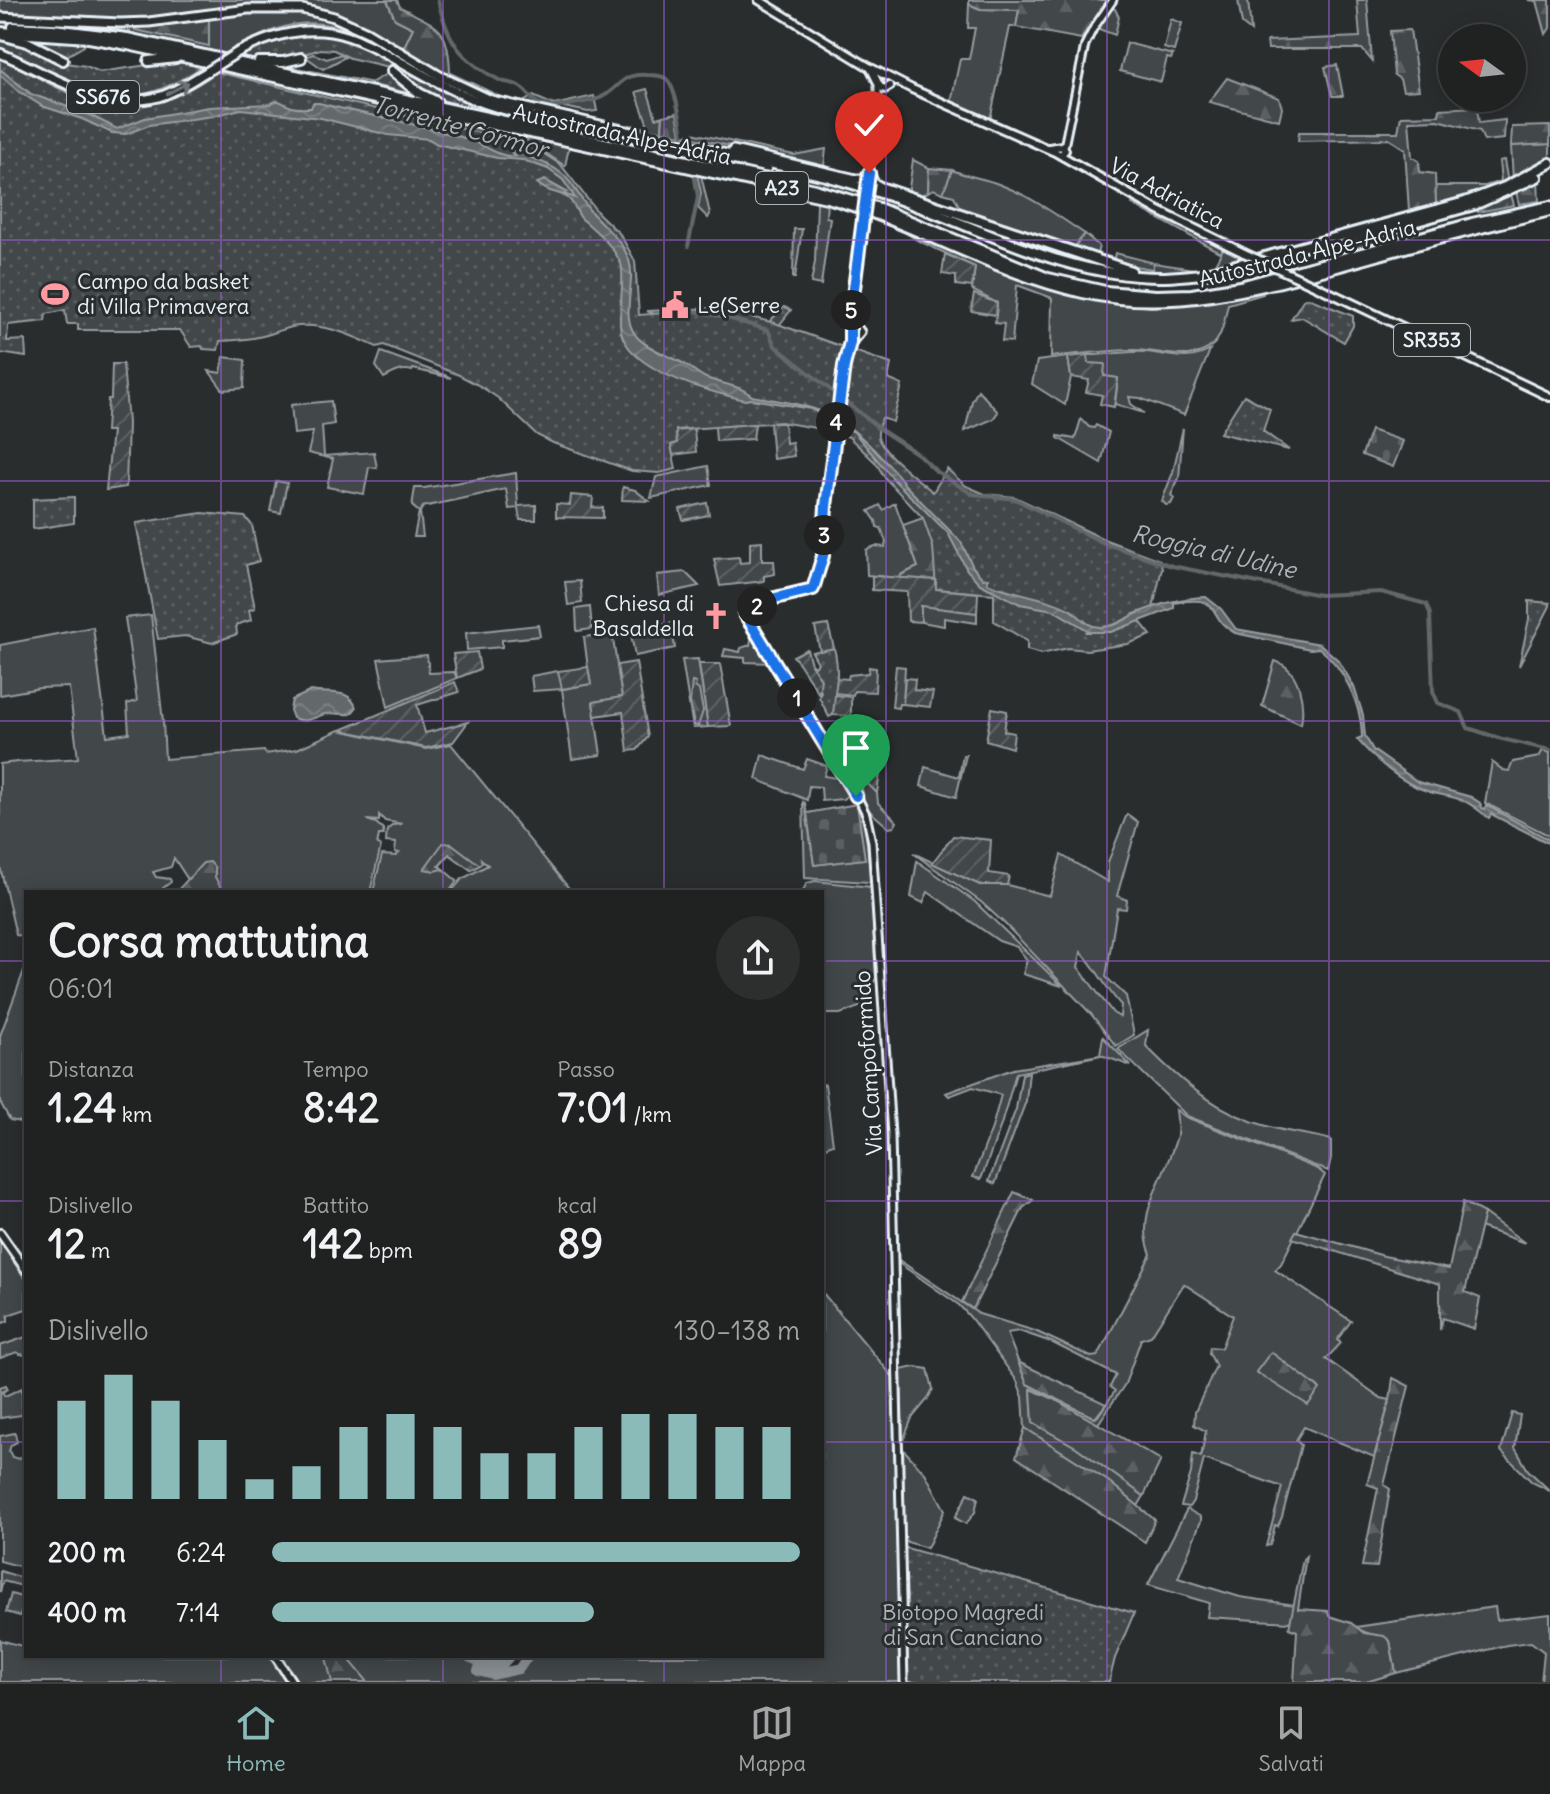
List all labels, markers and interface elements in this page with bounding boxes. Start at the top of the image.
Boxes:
north arrow [1438,24,1526,112]
map controls [1438,24,1526,112]
one-way arrow [166,79,189,95]
road number: SS676 [67,81,139,113]
water label: Torrente Cormor [370,88,554,165]
pin [835,91,903,173]
street label: Autostrada Alpe-Adria [510,97,734,171]
icon: check [847,103,891,147]
street label: Via Adriatica [1105,151,1229,235]
road number: A23 [756,172,808,204]
street label: Autostrada Alpe-Adria [1196,213,1418,293]
place label: Campo da basket di Villa Primavera [77,267,249,320]
sports icon: Campo da basket di Villa Primavera [40,279,70,309]
public building icon: Le(Serre [660,290,690,320]
pin: 5 [831,290,871,330]
place label: Le(Serre [697,291,780,319]
text: 5 [845,296,857,324]
road number: SR353 [1394,324,1470,356]
pin: 4 [816,402,856,442]
text: 4 [830,408,842,436]
pin: 3 [804,515,844,555]
water label: Roggia di Udine [1129,518,1301,585]
text: 3 [818,521,830,549]
pin: 2 [737,586,777,626]
place label: Chiesa di Basaldella [592,589,694,642]
text: 2 [751,592,763,620]
church icon: Chiesa di Basaldella [701,601,731,631]
pin: 1 [777,678,817,718]
text: 1 [793,684,801,712]
pin [822,714,890,796]
icon: arrive [834,726,878,770]
text: Corsa mattutina [48,914,369,969]
button: share [716,916,800,1000]
street label: Via Campoformido [848,970,888,1156]
text: 06:01 [48,972,113,1005]
text: Distanza [48,1055,134,1083]
text: Tempo [303,1055,369,1083]
text: Passo [557,1055,615,1083]
text: 1.24 [48,1083,117,1133]
text: 8:42 [303,1083,380,1133]
text: 7:01 [557,1083,628,1133]
text: km [117,1100,152,1128]
text: /km [628,1100,672,1128]
text: Dislivello [48,1191,133,1219]
text: Battito [303,1191,369,1219]
text: kcal [557,1191,597,1219]
text: 12 [48,1219,86,1269]
text: 142 [303,1219,364,1269]
text: 89 [557,1219,603,1269]
text: m [86,1236,110,1264]
text: bpm [364,1236,413,1264]
text: Dislivello [48,1314,149,1347]
text: 130–138 m [674,1314,800,1347]
text: 200 m [48,1536,125,1569]
text: 6:24 [176,1536,226,1569]
text: 400 m [48,1596,126,1629]
text: 7:14 [176,1596,220,1629]
park label: Biotopo Magredi di San Canciano [882,1598,1044,1651]
tab: Home [226,1701,286,1777]
tab: Mappa [738,1701,806,1777]
tab: Salvati [1259,1701,1324,1777]

